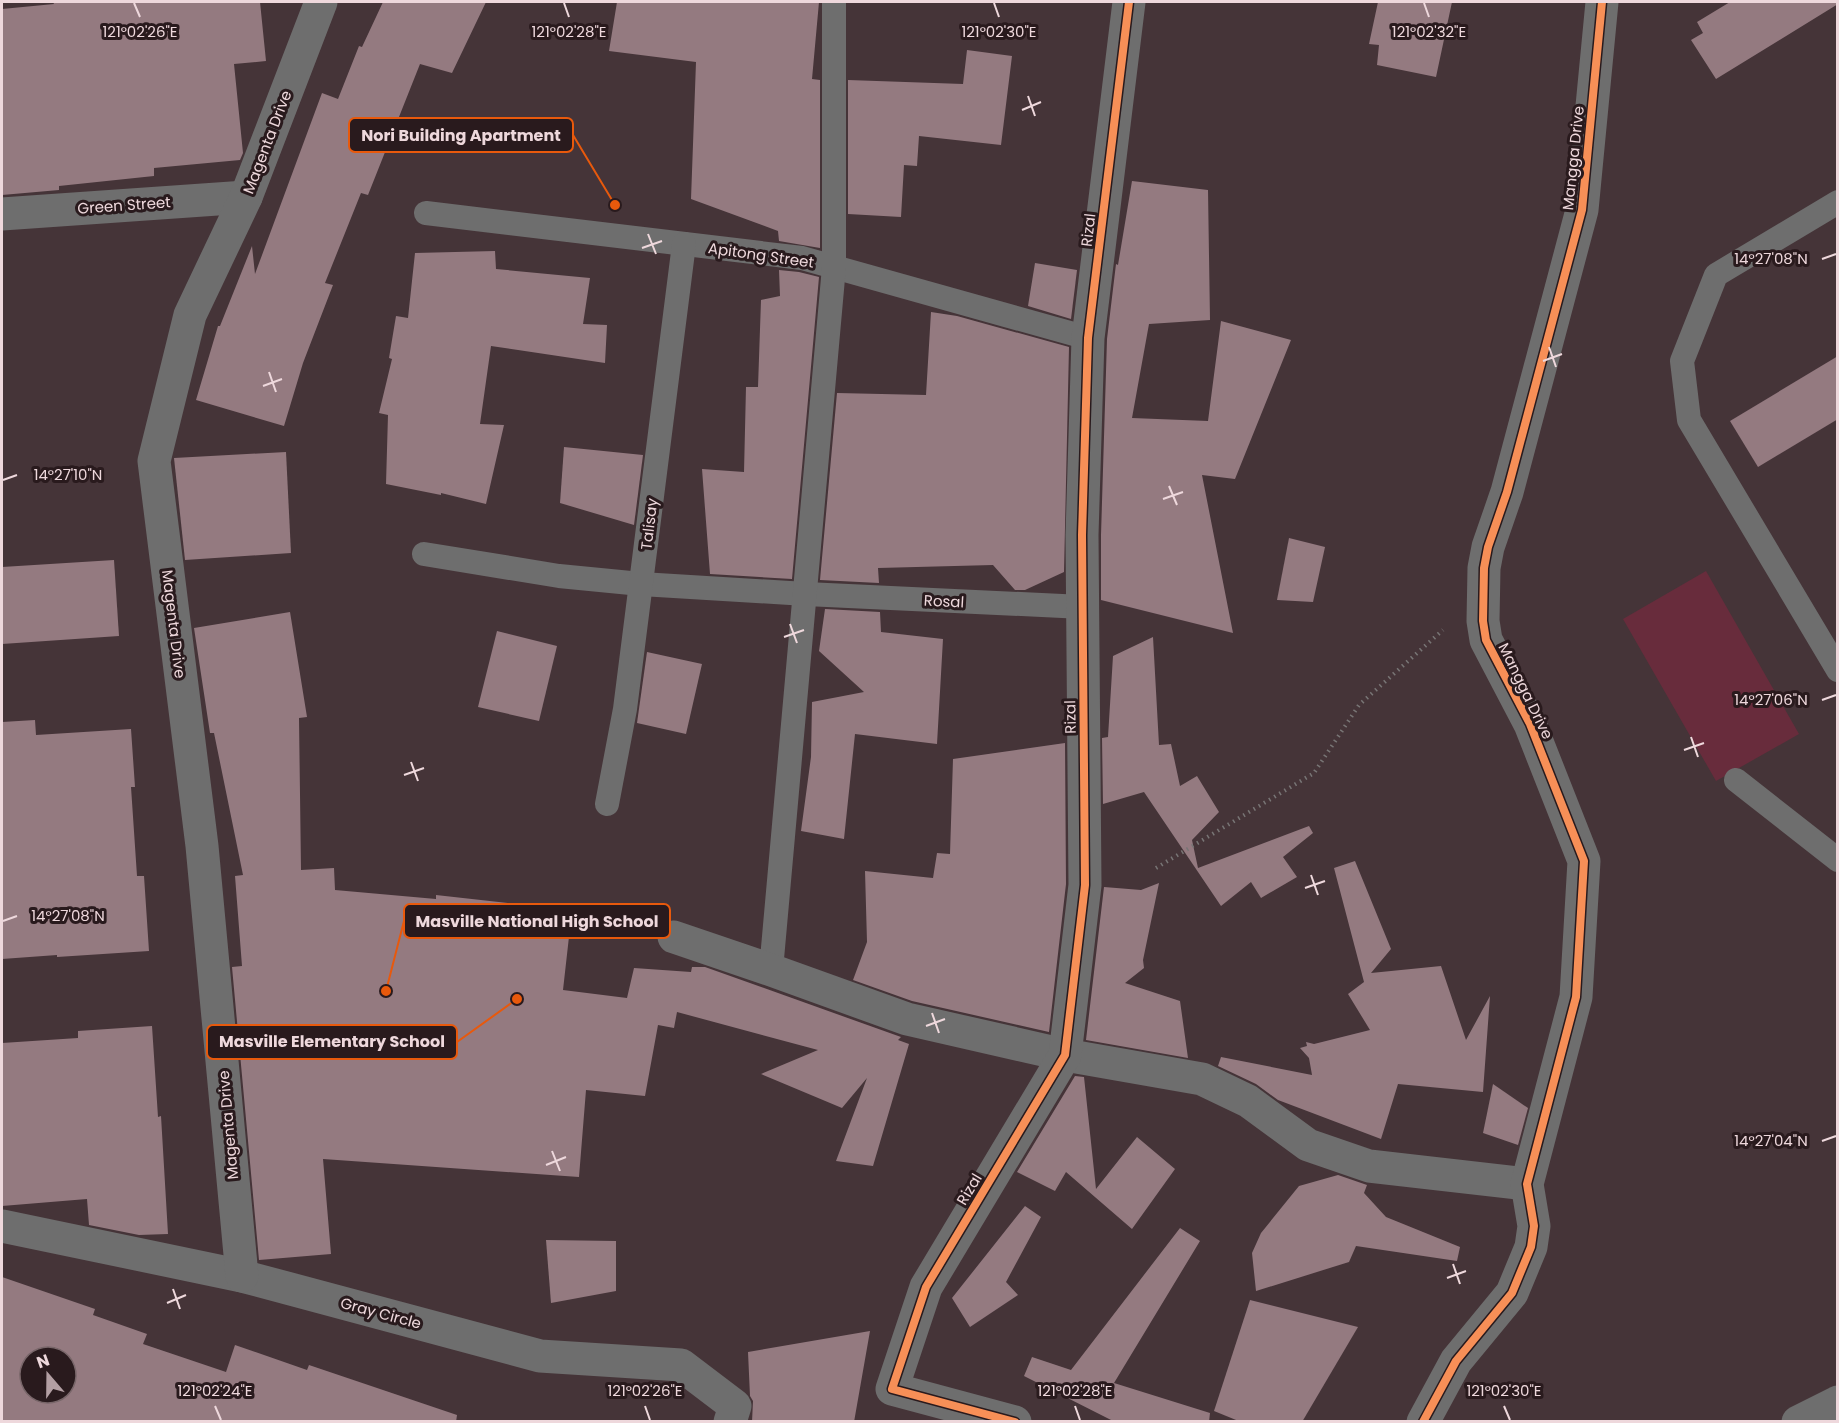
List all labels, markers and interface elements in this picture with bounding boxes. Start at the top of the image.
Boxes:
text: 121°02'26"E [102,21,178,42]
text: 121°02'28"E [532,21,606,42]
text: 121°02'30"E [961,21,1037,42]
text: 121°02'32"E [1392,21,1466,42]
street label: Magenta Drive [238,87,296,197]
street label: Mangga Drive [1557,105,1589,211]
callout: Nori Building Apartment [349,118,573,152]
text: Nori Building Apartment [361,124,561,147]
street label: Green Street [77,191,171,219]
street label: Rizal [1076,212,1100,248]
street label: Apitong Street [707,237,815,273]
text: 14°27'08"N [1734,248,1808,269]
text: 14°27'10"N [34,464,102,485]
street label: Talisay [635,496,663,551]
street label: Magenta Drive [157,568,191,680]
street label: Rosal [923,589,965,613]
street label: Mangga Drive [1494,639,1558,743]
text: 14°27'06"N [1734,689,1808,710]
street label: Rizal [1059,700,1081,734]
callout: Masville National High School [404,904,670,938]
text: 14°27'08"N [31,905,105,926]
text: Masville National High School [416,910,658,933]
callout: Masville Elementary School [207,1025,457,1059]
text: Masville Elementary School [219,1030,445,1053]
street label: Magenta Drive [213,1070,243,1180]
text: 14°27'04"N [1734,1130,1808,1151]
street label: Rizal [951,1169,987,1209]
street label: Gray Circle [338,1292,424,1334]
north arrow [18,1345,78,1405]
text: N [33,1349,53,1374]
text: 121°02'24"E [178,1380,252,1401]
text: 121°02'26"E [607,1380,683,1401]
text: 121°02'28"E [1038,1380,1112,1401]
text: 121°02'30"E [1466,1380,1542,1401]

